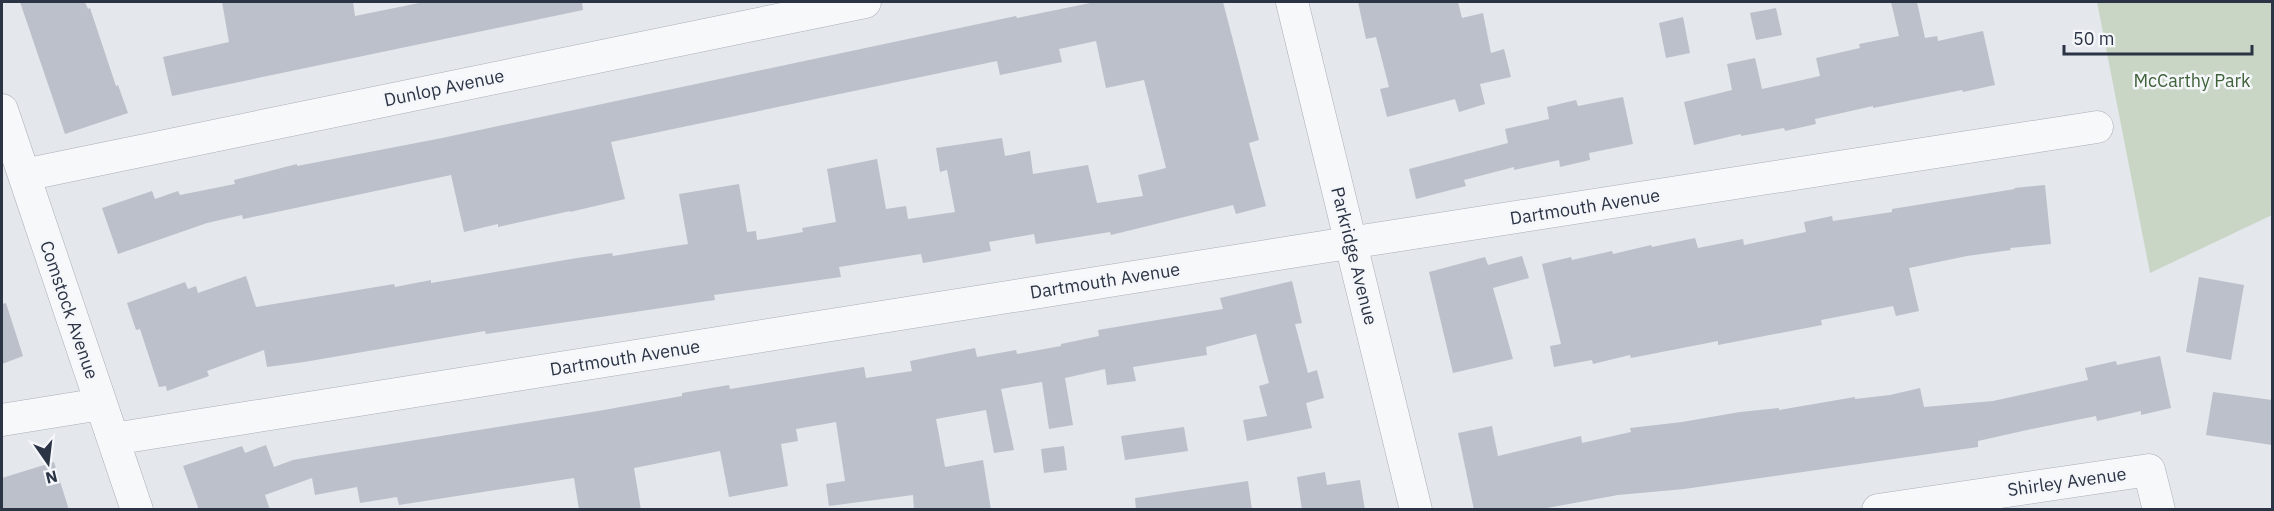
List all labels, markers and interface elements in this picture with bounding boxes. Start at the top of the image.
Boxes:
scale bar [2064,18,2252,56]
text: 50 m [2073,27,2115,50]
street label: Dunlop Avenue [382,64,506,111]
park label: McCarthy Park [2133,69,2251,92]
street label: Dartmouth Avenue [1508,183,1662,230]
street label: Parkridge Avenue [1326,184,1383,327]
street label: Comstock Avenue [35,238,104,382]
street label: Dartmouth Avenue [1028,257,1182,304]
street label: Dartmouth Avenue [548,334,702,381]
north arrow [18,433,78,493]
street label: Shirley Avenue [2006,462,2128,501]
text: N [44,466,60,489]

